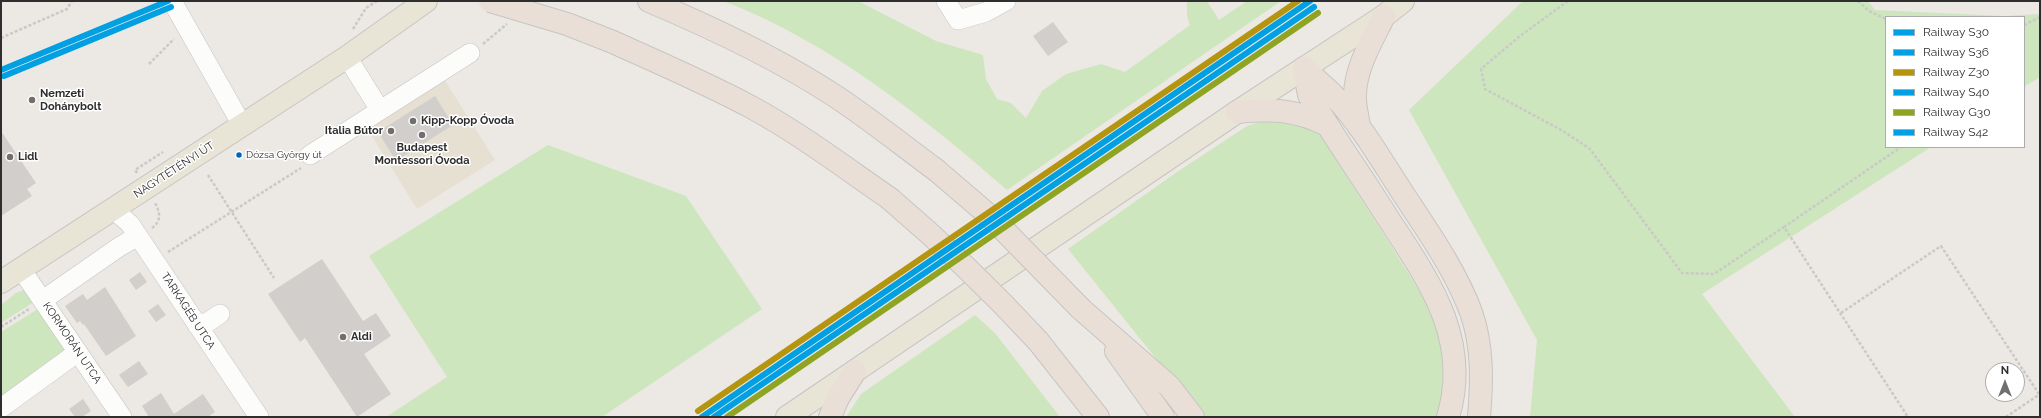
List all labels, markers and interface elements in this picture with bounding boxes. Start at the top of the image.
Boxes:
legend [1885,16,2025,148]
text: Railway S30 [1923,25,1989,39]
text: Railway S36 [1923,45,1989,59]
text: Railway Z30 [1923,65,1989,79]
text: Railway S40 [1923,85,1989,99]
place label: Nemzeti Dohánybolt [40,87,101,113]
marker: Nemzeti Dohánybolt [27,95,37,105]
text: Railway G30 [1923,105,1991,119]
place label: Kipp-Kopp Óvoda [421,114,514,128]
marker: Kipp-Kopp Óvoda [408,116,418,126]
place label: Italia Bútor [325,124,383,138]
text: Railway S42 [1923,125,1988,139]
marker: Italia Bútor [386,126,396,136]
marker: Budapest Montessori Óvoda [417,130,427,140]
street label: NAGYTÉTÉNYI ÚT [131,139,217,201]
place label: Budapest Montessori Óvoda [375,141,469,167]
place label: Dózsa György út [246,149,322,161]
place label: Lidl [18,150,38,164]
marker: Dózsa György út [234,150,244,160]
marker: Lidl [5,152,15,162]
street label: TARKAGÉB UTCA [158,270,218,352]
street label: KORMORÁN UTCA [40,300,104,386]
place label: Aldi [351,330,372,344]
marker: Aldi [338,332,348,342]
north arrow [1985,362,2025,402]
text: N [2001,364,2009,377]

